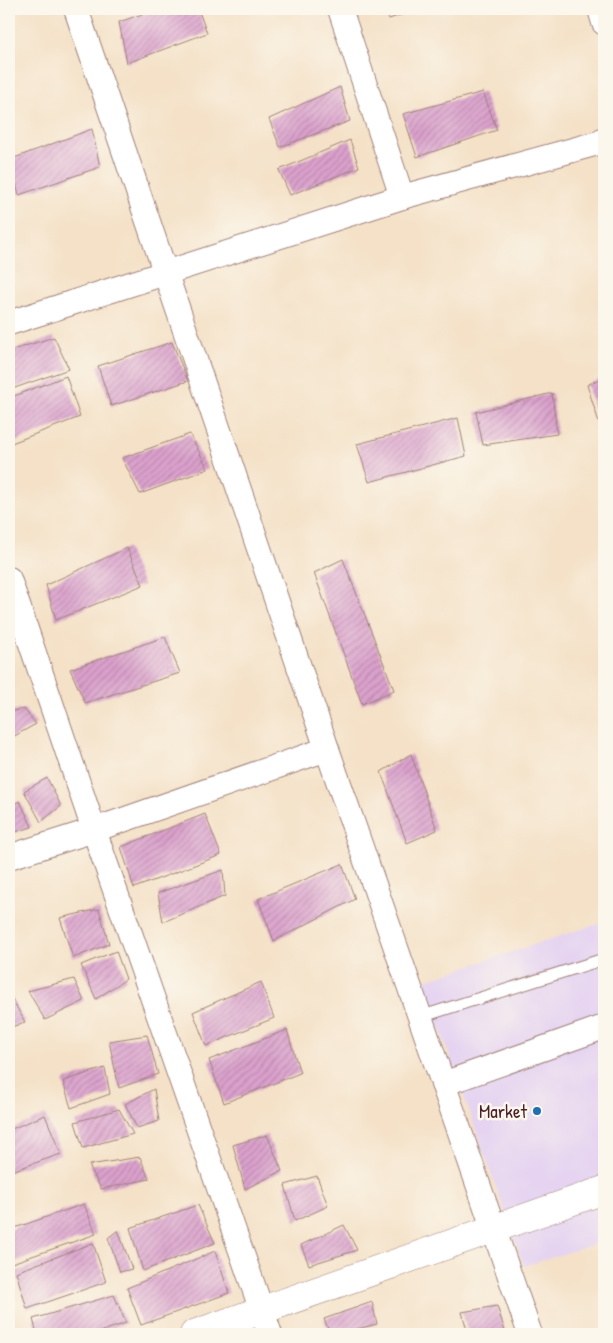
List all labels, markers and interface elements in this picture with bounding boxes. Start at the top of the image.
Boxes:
place label: Market [479,1098,527,1124]
marker: Market [531,1105,543,1117]

